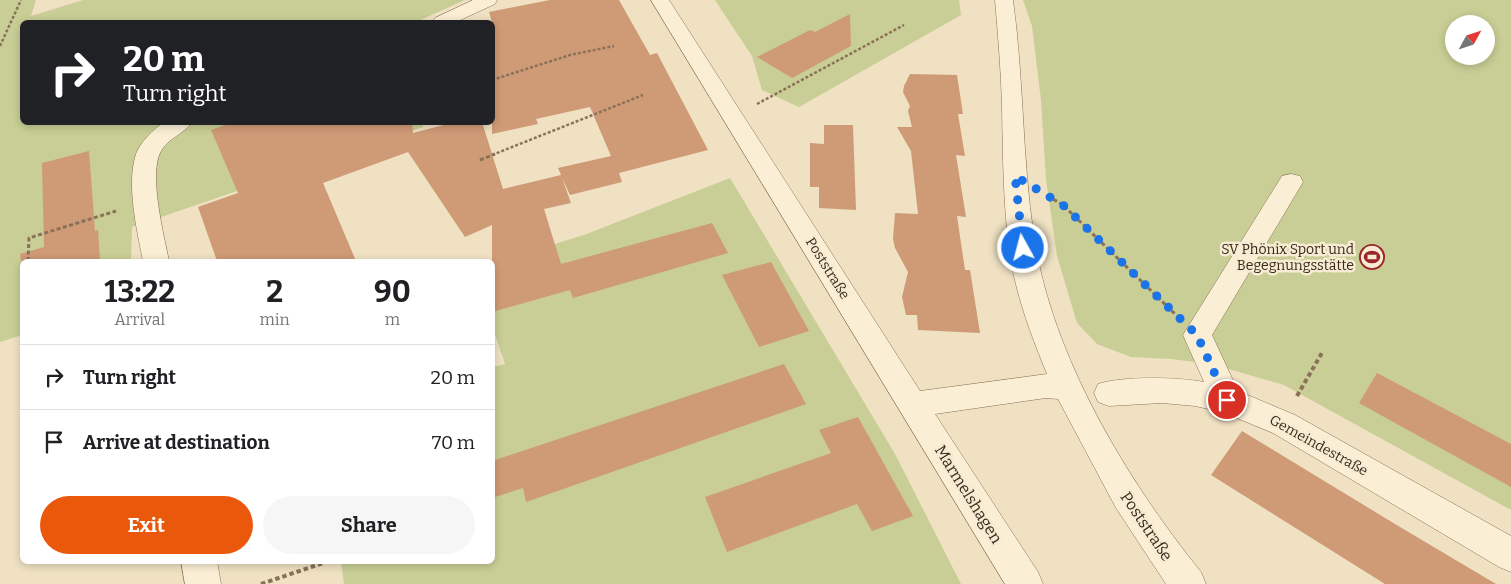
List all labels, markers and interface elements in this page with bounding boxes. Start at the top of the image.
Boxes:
north arrow [1445,15,1495,65]
map controls [1445,15,1495,65]
text: 20 m [123,38,205,80]
icon: right [40,40,105,105]
text: Turn right [123,80,226,107]
position arrow [996,221,1048,273]
street label: Poststraße [802,234,853,302]
place label: SV Phönix Sport und Begegnungsstätte [1221,241,1354,274]
sports icon: SV Phönix Sport und Begegnungsstätte [1359,244,1385,270]
text: 13:22 [104,274,175,310]
text: 2 [266,274,283,310]
text: 90 [374,274,411,310]
text: Arrival [114,310,165,329]
text: min [260,310,290,329]
text: m [385,310,400,329]
icon: right [40,363,68,391]
text: Turn right [83,366,176,389]
text: 20 m [431,366,475,389]
pin [1206,379,1248,421]
icon: arrive [1213,386,1241,414]
street label: Gemeindestraße [1267,411,1371,479]
icon: arrive [40,428,68,456]
text: Arrive at destination [83,431,270,454]
text: 70 m [432,431,475,454]
street label: Marmelshagen [931,442,1006,547]
street label: Poststraße [1116,488,1177,565]
button: Exit [40,496,253,554]
button: Share [263,496,475,554]

